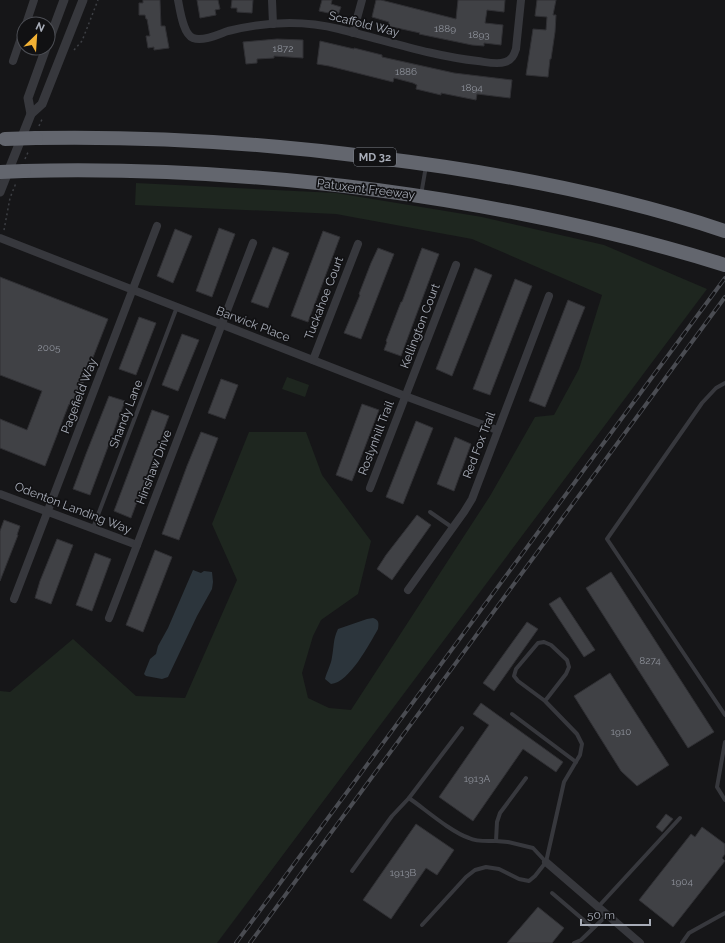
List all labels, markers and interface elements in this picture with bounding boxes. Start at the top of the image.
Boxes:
street label: Scaffold Way [327,8,401,40]
north arrow [16,16,56,56]
text: N [33,20,47,35]
house number: 1889 [434,23,456,34]
house number: 1893 [468,29,490,40]
house number: 1872 [273,43,293,54]
house number: 1886 [395,66,417,77]
house number: 1894 [461,82,483,93]
road number: MD 32 [354,148,396,166]
street label: Patuxent Freeway [316,176,416,202]
street label: Tuckahoe Court [302,254,346,342]
street label: Kellington Court [397,282,443,370]
street label: Barwick Place [214,303,292,345]
house number: 2005 [38,342,61,353]
street label: Pagefield Way [58,356,100,436]
street label: Shandy Lane [107,378,145,450]
street label: Roslynhill Trail [355,398,397,477]
street label: Red Fox Trail [460,409,498,480]
street label: Hinshaw Drive [133,428,175,506]
street label: Odenton Landing Way [13,479,134,537]
house number: 8274 [639,655,661,666]
house number: 1910 [611,726,631,737]
house number: 1913A [464,773,490,784]
house number: 1913B [390,867,417,878]
house number: 1904 [671,876,693,887]
scale bar [581,901,650,927]
text: 50 m [587,908,615,922]

